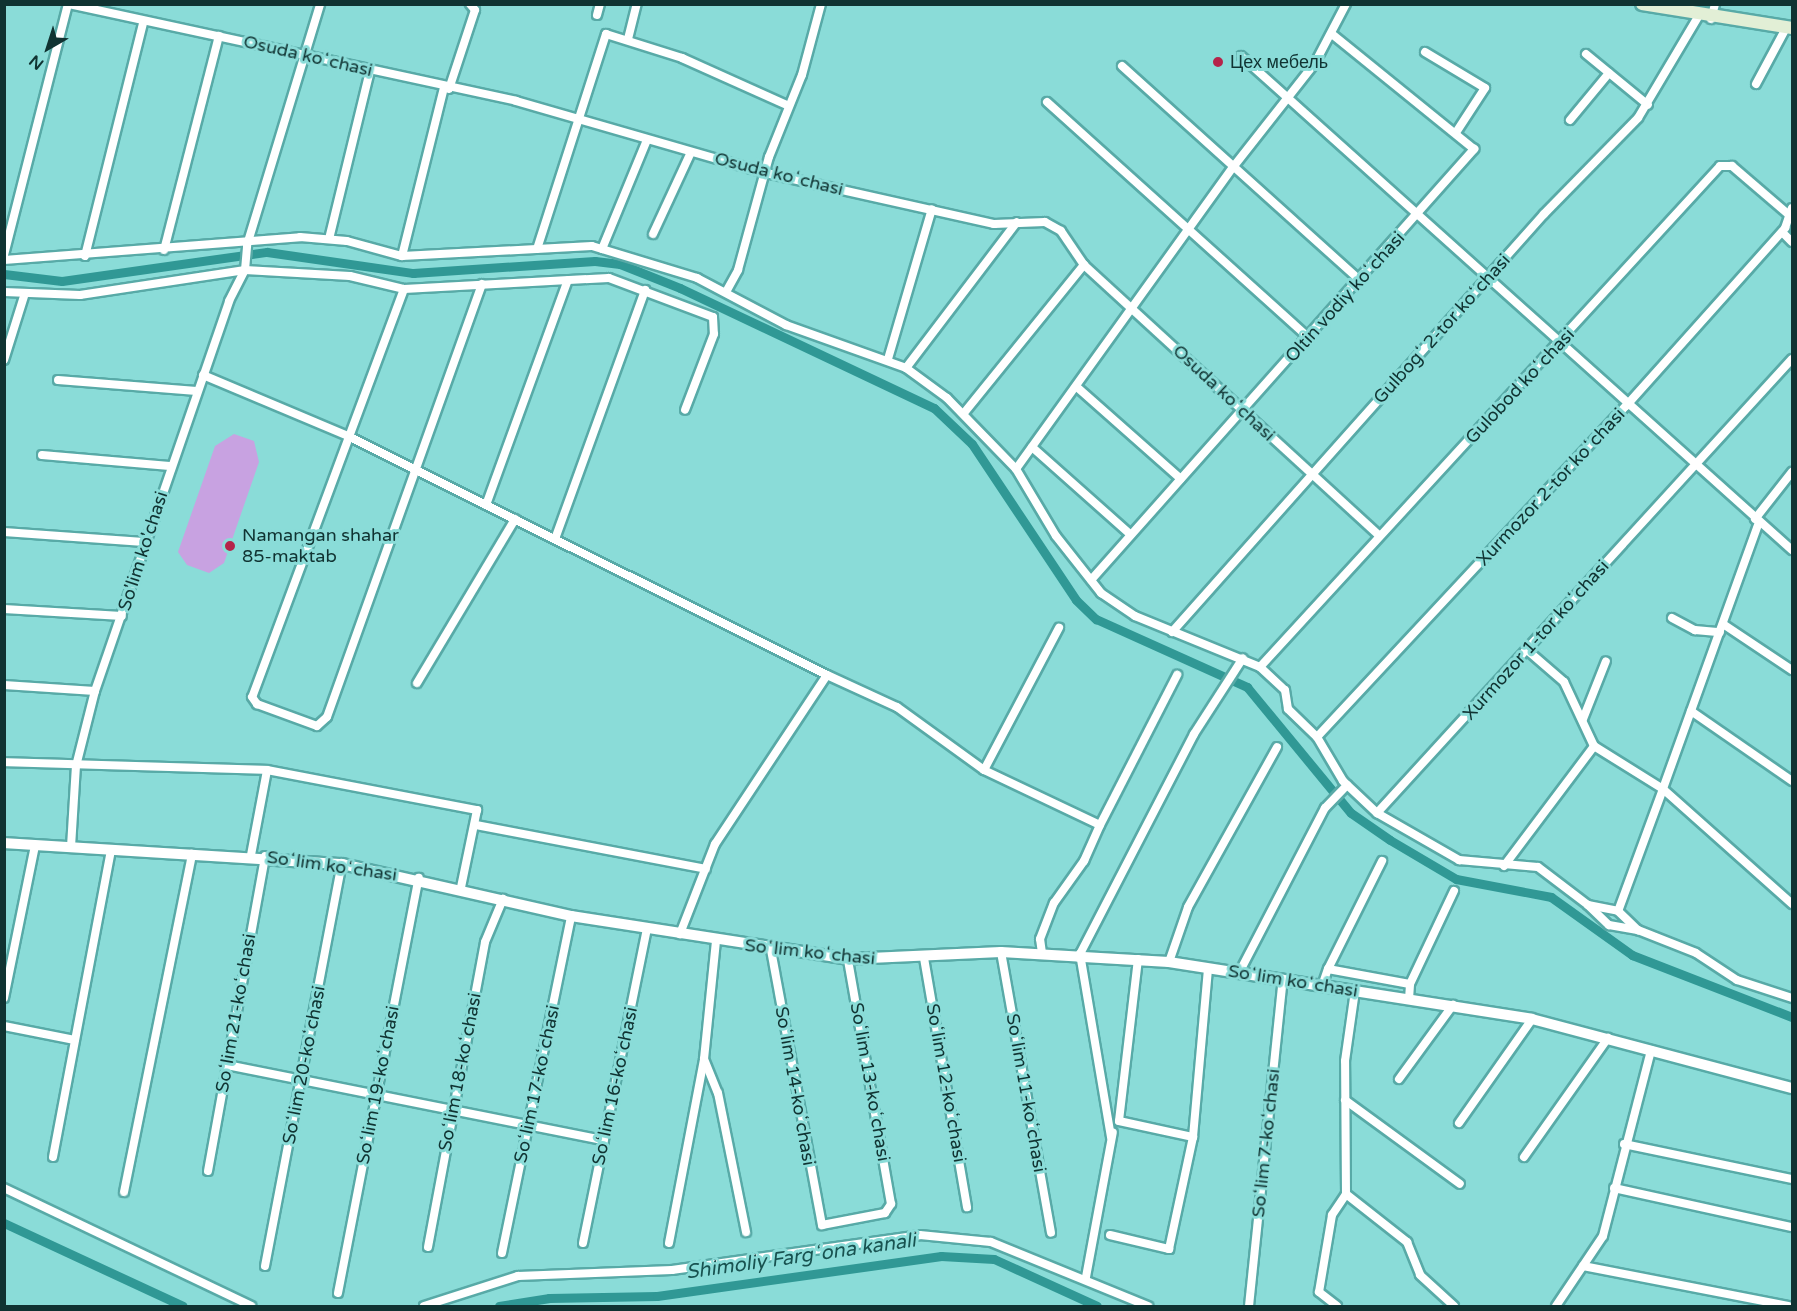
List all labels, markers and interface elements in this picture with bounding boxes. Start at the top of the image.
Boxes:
north arrow [18,18,78,78]
street label: Osuda koʻchasi [241,31,375,81]
text: N [25,50,48,74]
place label: Цех мебель [1230,51,1328,73]
marker: Цех мебель [1211,55,1225,69]
street label: Osuda koʻchasi [712,148,846,200]
street label: Oltin vodiy koʻchasi [1281,227,1409,367]
street label: Gulbogʻ 2-tor koʻchasi [1369,250,1515,408]
street label: Gulobod koʻchasi [1461,324,1579,448]
street label: Osuda koʻchasi [1168,340,1280,446]
street label: Xurmozor 2-tor koʻchasi [1472,404,1630,570]
street label: So'lim ko'chasi [114,489,172,613]
place label: Namangan shahar 85-maktab [242,525,399,568]
marker: Namangan shahar 85-maktab [223,539,237,553]
street label: Xurmozor 1-tor koʻchasi [1459,556,1613,724]
street label: Soʻlim koʻchasi [266,846,398,886]
street label: Soʻlim 21-koʻchasi [211,932,261,1094]
street label: Soʻlim koʻchasi [744,934,876,970]
street label: Soʻlim koʻchasi [1227,960,1359,1002]
street label: Soʻlim 20-koʻchasi [278,984,330,1146]
street label: Soʻlim 18-koʻchasi [434,991,486,1153]
street label: Soʻlim 13-koʻchasi [845,1001,895,1163]
street label: Soʻlim 12-koʻchasi [921,1002,971,1164]
street label: Soʻlim 17-koʻchasi [510,1003,564,1165]
street label: Soʻlim 19-koʻchasi [352,1004,404,1166]
street label: Soʻlim 16-koʻchasi [588,1005,642,1167]
street label: Soʻlim 14-koʻchasi [770,1005,820,1167]
street label: Soʻlim 11-koʻchasi [1001,1012,1051,1174]
street label: Soʻlim 7-koʻchasi [1247,1068,1285,1218]
water label: Shimoliy Fargʻona kanali [685,1229,917,1285]

